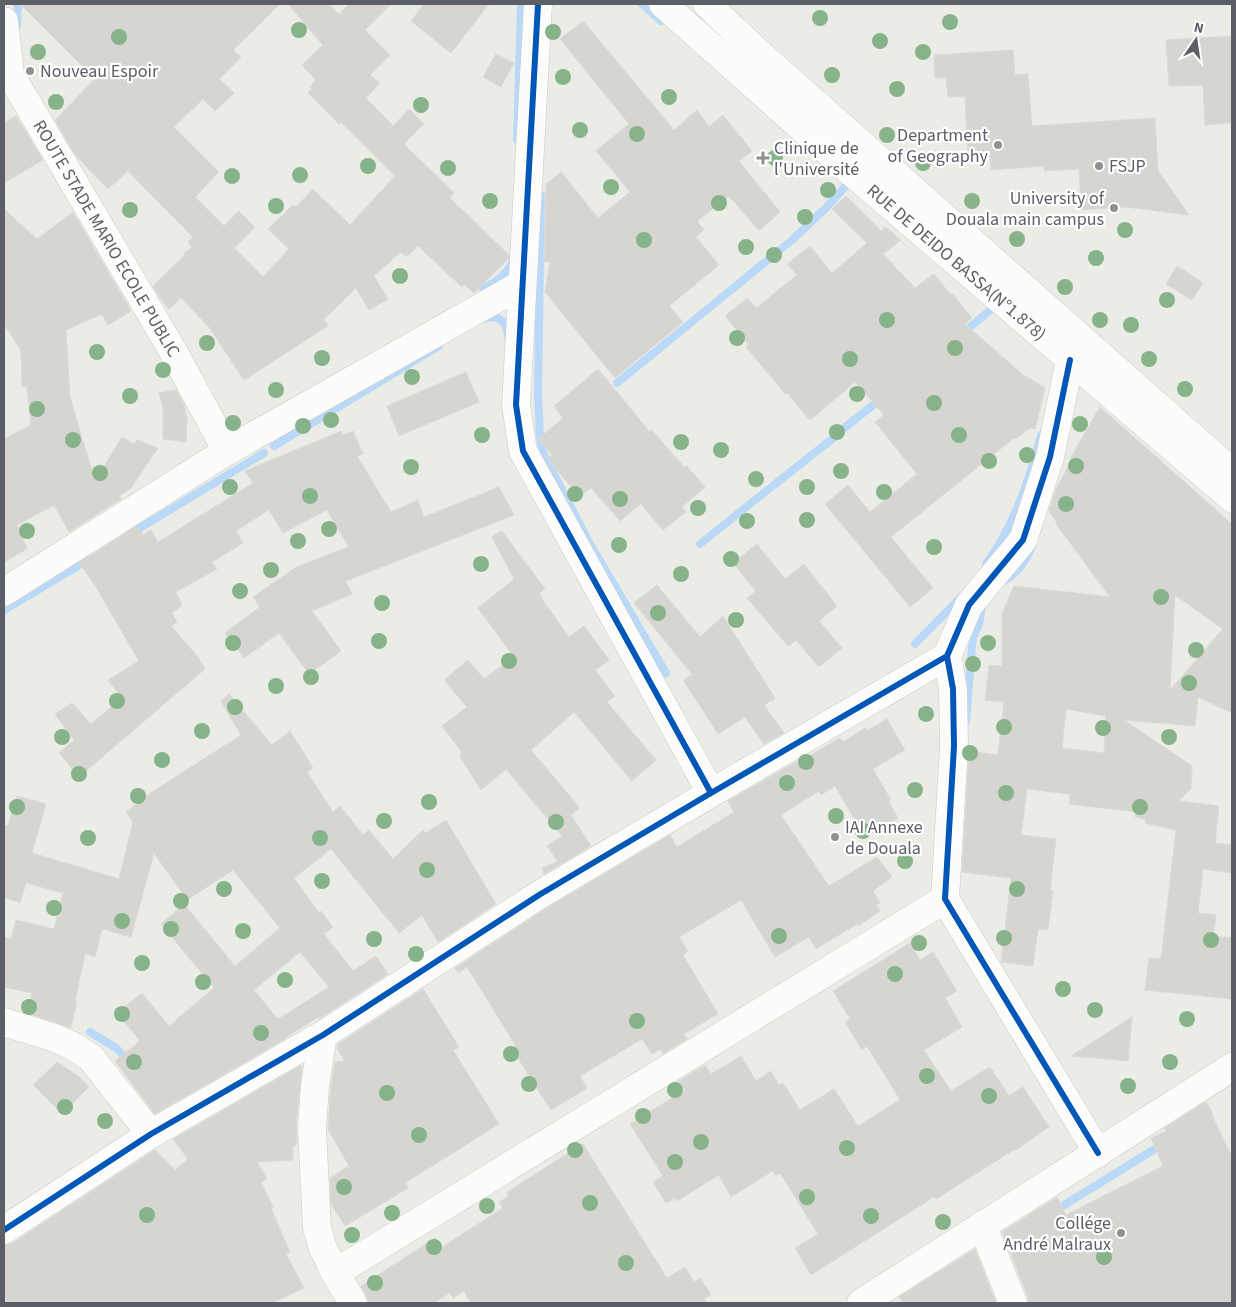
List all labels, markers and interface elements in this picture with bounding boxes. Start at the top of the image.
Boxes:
north arrow [1171,15,1221,65]
text: N [1192,18,1205,39]
place label: Nouveau Espoir [40,59,159,84]
marker: Nouveau Espoir [24,65,36,77]
street label: ROUTE STADE MARIO ECOLE PUBLIC [27,115,186,362]
place label: Department of Geography [887,123,989,169]
place label: Clinique de l'Université [774,136,859,182]
marker: Department of Geography [992,139,1004,151]
marker: Clinique de l'Université [756,151,770,165]
place label: FSJP [1109,154,1146,179]
marker: FSJP [1093,160,1105,172]
street label: RUE DE DEIDO BASSA(N°1.878) [861,179,1051,347]
place label: University of Douala main campus [946,186,1105,232]
marker: University of Douala main campus [1108,202,1120,214]
place label: IAI Annexe de Douala [845,815,923,861]
marker: IAI Annexe de Douala [829,831,841,843]
place label: Collége André Malraux [1003,1211,1111,1257]
marker: Collége André Malraux [1115,1227,1127,1239]

